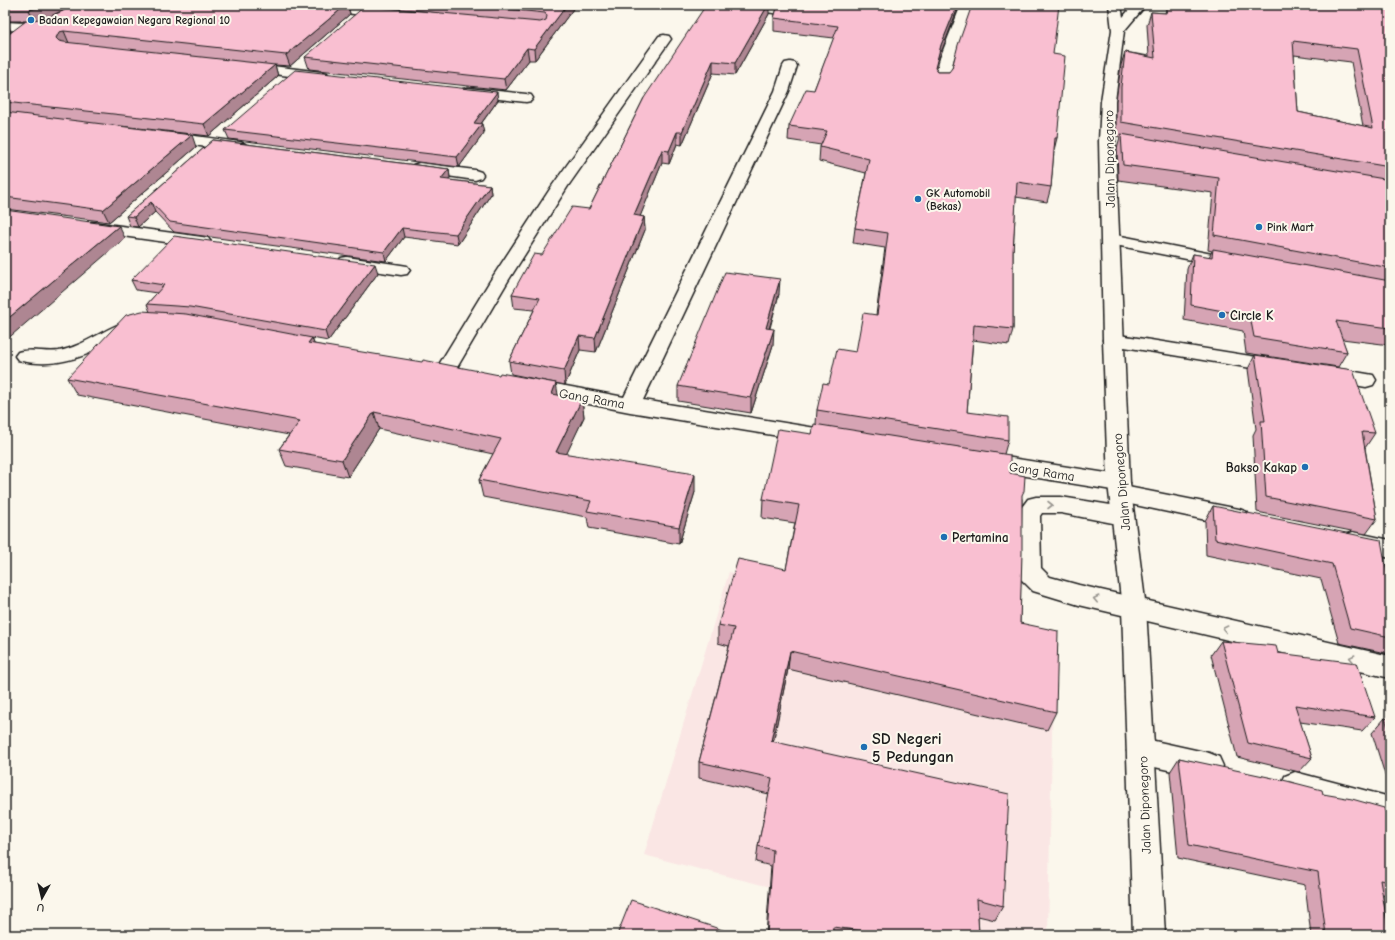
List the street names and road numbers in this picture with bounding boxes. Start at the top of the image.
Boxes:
street label: Jalan Diponegoro [1101,110,1118,208]
street label: Gang Rama [558,385,626,412]
street label: Jalan Diponegoro [1110,432,1133,531]
street label: Gang Rama [1008,459,1076,484]
street label: Jalan Diponegoro [1135,756,1154,854]

